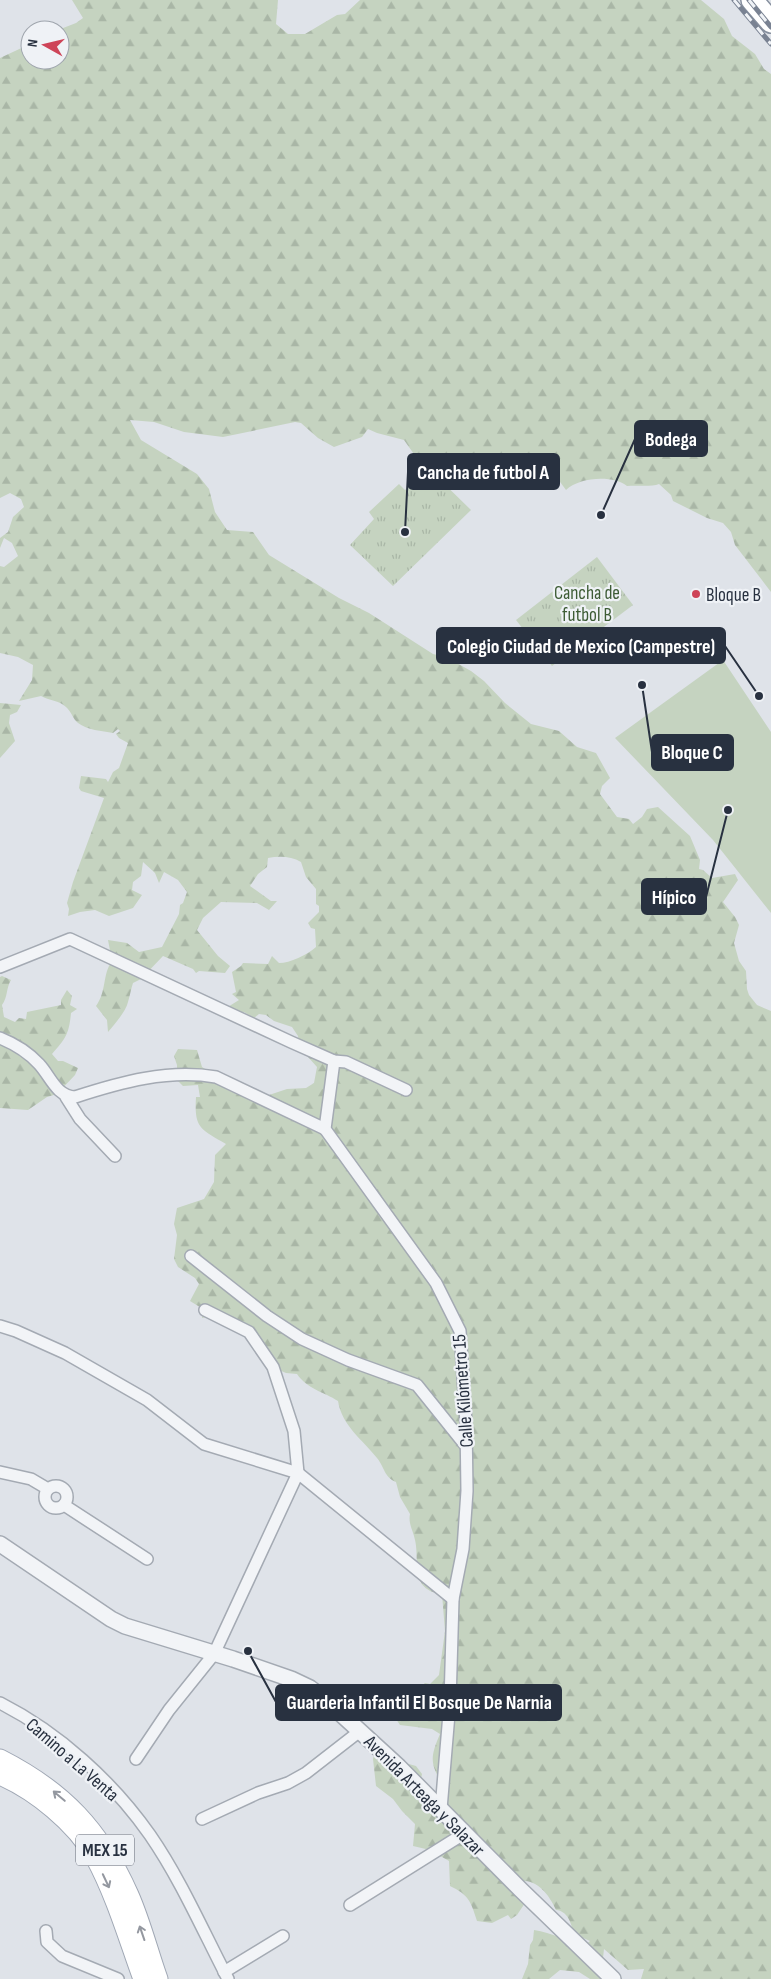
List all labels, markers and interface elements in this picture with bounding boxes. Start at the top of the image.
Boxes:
north arrow [20,20,70,70]
text: N [24,38,42,48]
callout: Bodega [635,421,707,456]
text: Bodega [645,428,697,452]
callout: Cancha de futbol A [408,454,559,489]
text: Cancha de futbol A [417,461,549,485]
park label: Cancha de futbol B [554,582,620,627]
place label: Bloque B [706,584,761,607]
marker: Bloque B [690,588,702,600]
callout: Colegio Ciudad de Mexico (Campestre) [437,628,725,663]
text: Colegio Ciudad de Mexico (Campestre) [447,635,715,659]
callout: Bloque C [652,735,733,770]
text: Bloque C [661,741,723,765]
callout: Hípico [642,879,706,914]
text: Hípico [652,886,696,910]
street label: Calle Kilómetro 15 [448,1334,479,1448]
callout: Guarderia Infantil El Bosque De Narnia [276,1685,561,1720]
text: Guarderia Infantil El Bosque De Narnia [286,1691,552,1715]
street label: Camino a La Venta [21,1714,123,1807]
street label: Avenida Arteaga y Salazar [358,1730,489,1862]
one-way arrow [52,1790,65,1801]
road number: MEX 15 [76,1834,134,1866]
one-way arrow [102,1873,111,1888]
one-way arrow [137,1926,146,1941]

